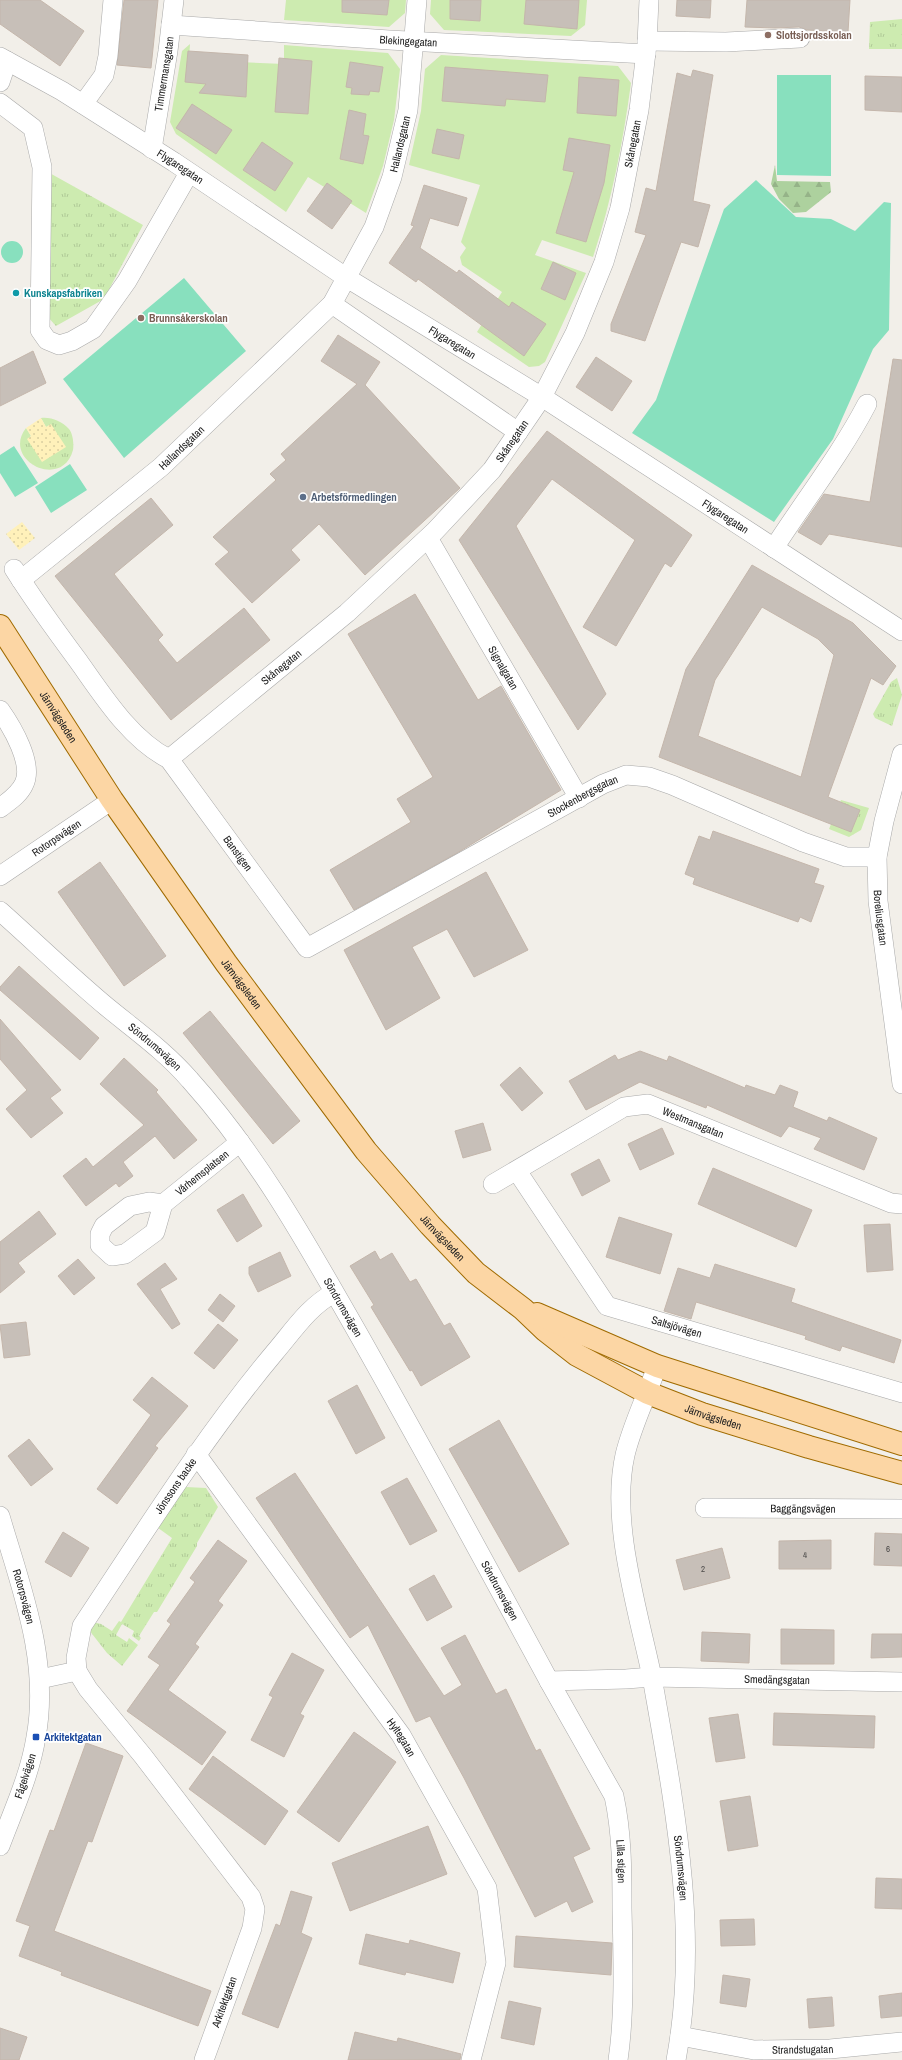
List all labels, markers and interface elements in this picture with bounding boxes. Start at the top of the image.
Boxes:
place label: Slottsjordsskolan [776,28,852,42]
marker: Slottsjordsskolan [763,30,773,40]
street label: Blekingegatan [379,32,438,50]
street label: Timmermansgatan [151,36,177,112]
street label: Hallandsgatan [386,114,413,174]
street label: Skånegatan [621,119,644,169]
street label: Flygaregatan [154,146,206,187]
place label: Kunskapsfabriken [24,286,102,300]
marker: Kunskapsfabriken [11,288,21,298]
place label: Brunnsåkerskolan [149,311,228,325]
marker: Brunnsåkerskolan [136,313,146,323]
street label: Flygaregatan [426,323,479,362]
street label: Skånegatan [492,417,531,465]
street label: Hallandsgatan [156,423,207,473]
place label: Arbetsförmedlingen [311,490,397,504]
marker: Arbetsförmedlingen [298,492,308,502]
street label: Flygaregatan [700,496,752,537]
street label: Signalgatan [485,643,522,692]
street label: Skånegatan [258,646,304,688]
street label: Järnvägsleden [37,688,80,745]
street label: Stockenbergsgatan [545,772,620,820]
street label: Rotorpsvägen [29,816,83,859]
street label: Banstigen [220,833,256,874]
street label: Boreliusgatan [871,890,891,946]
street label: Järnvägsleden [218,956,265,1012]
street label: Söndrumsvägen [125,1020,184,1073]
street label: Westmansgatan [660,1104,726,1141]
street label: Vårhemsplatsen [172,1147,231,1198]
street label: Järnvägsleden [417,1212,468,1264]
street label: Söndrumsvägen [321,1275,365,1339]
street label: Saltsjövägen [650,1313,704,1341]
street label: Järnvägsleden [683,1401,743,1433]
street label: Jönssons backe [151,1455,199,1516]
street label: Baggängsvägen [770,1501,836,1516]
house number: 6 [886,1543,890,1555]
house number: 4 [803,1549,807,1561]
street label: Söndrumsvägen [478,1558,522,1623]
house number: 2 [701,1563,705,1575]
street label: Rotorpsvägen [10,1567,38,1625]
street label: Smedängsgatan [744,1672,810,1687]
street label: Hyltegatan [384,1715,419,1759]
place label: Arkitektgatan [44,1730,102,1744]
marker: Arkitektgatan [31,1732,41,1742]
street label: Fågelvägen [11,1752,39,1800]
street label: Söndrumsvägen [671,1834,691,1901]
street label: Lilla stigen [613,1839,629,1883]
street label: Arkitektgatan [208,1975,240,2030]
street label: Strandstugatan [772,2042,834,2057]

